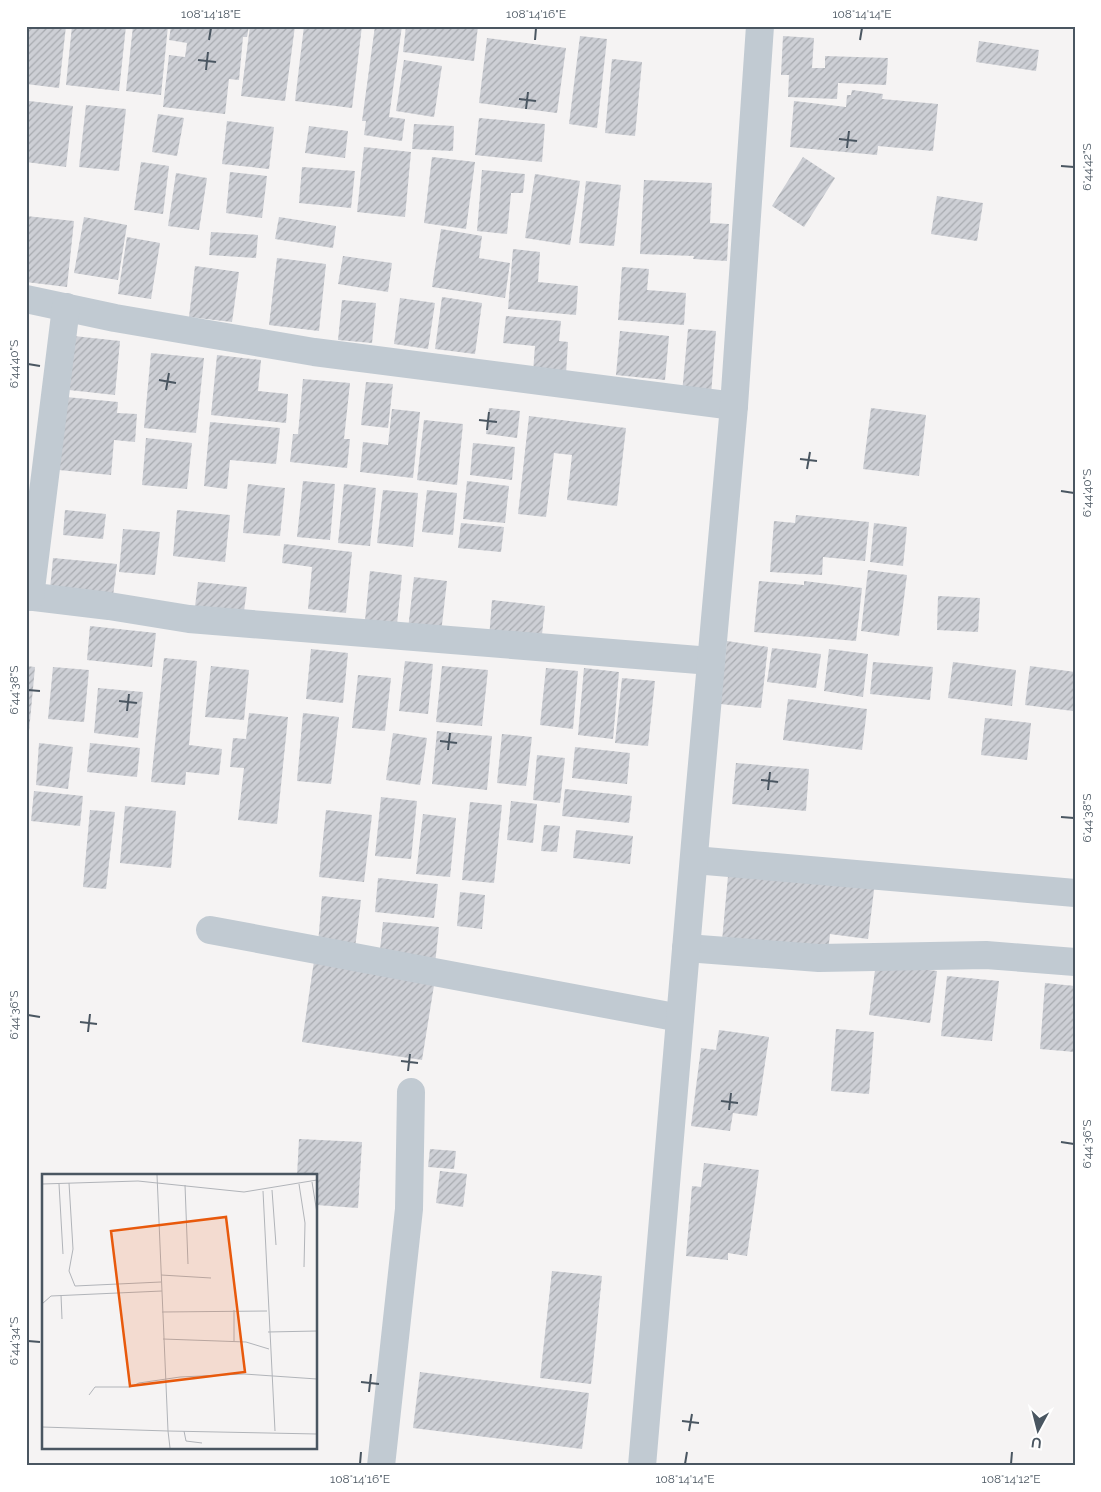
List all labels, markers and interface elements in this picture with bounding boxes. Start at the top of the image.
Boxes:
text: 108°14'18"E [181,7,241,21]
text: 108°14'16"E [506,7,566,21]
text: 108°14'14"E [832,7,892,21]
text: 6°44'42"S [1080,143,1094,191]
text: 6°44'40"S [7,340,21,388]
text: 6°44'40"S [1080,469,1094,517]
text: 6°44'38"S [7,665,21,715]
text: 6°44'38"S [1080,793,1094,843]
text: 6°44'36"S [7,990,21,1040]
text: 6°44'36"S [1080,1119,1094,1169]
inset map [42,1174,318,1450]
text: 6°44'34"S [7,1317,21,1365]
north arrow [1014,1404,1064,1454]
text: U [1030,1434,1043,1451]
text: 108°14'16"E [330,1472,390,1486]
text: 108°14'14"E [655,1472,715,1486]
text: 108°14'12"E [982,1472,1040,1486]

